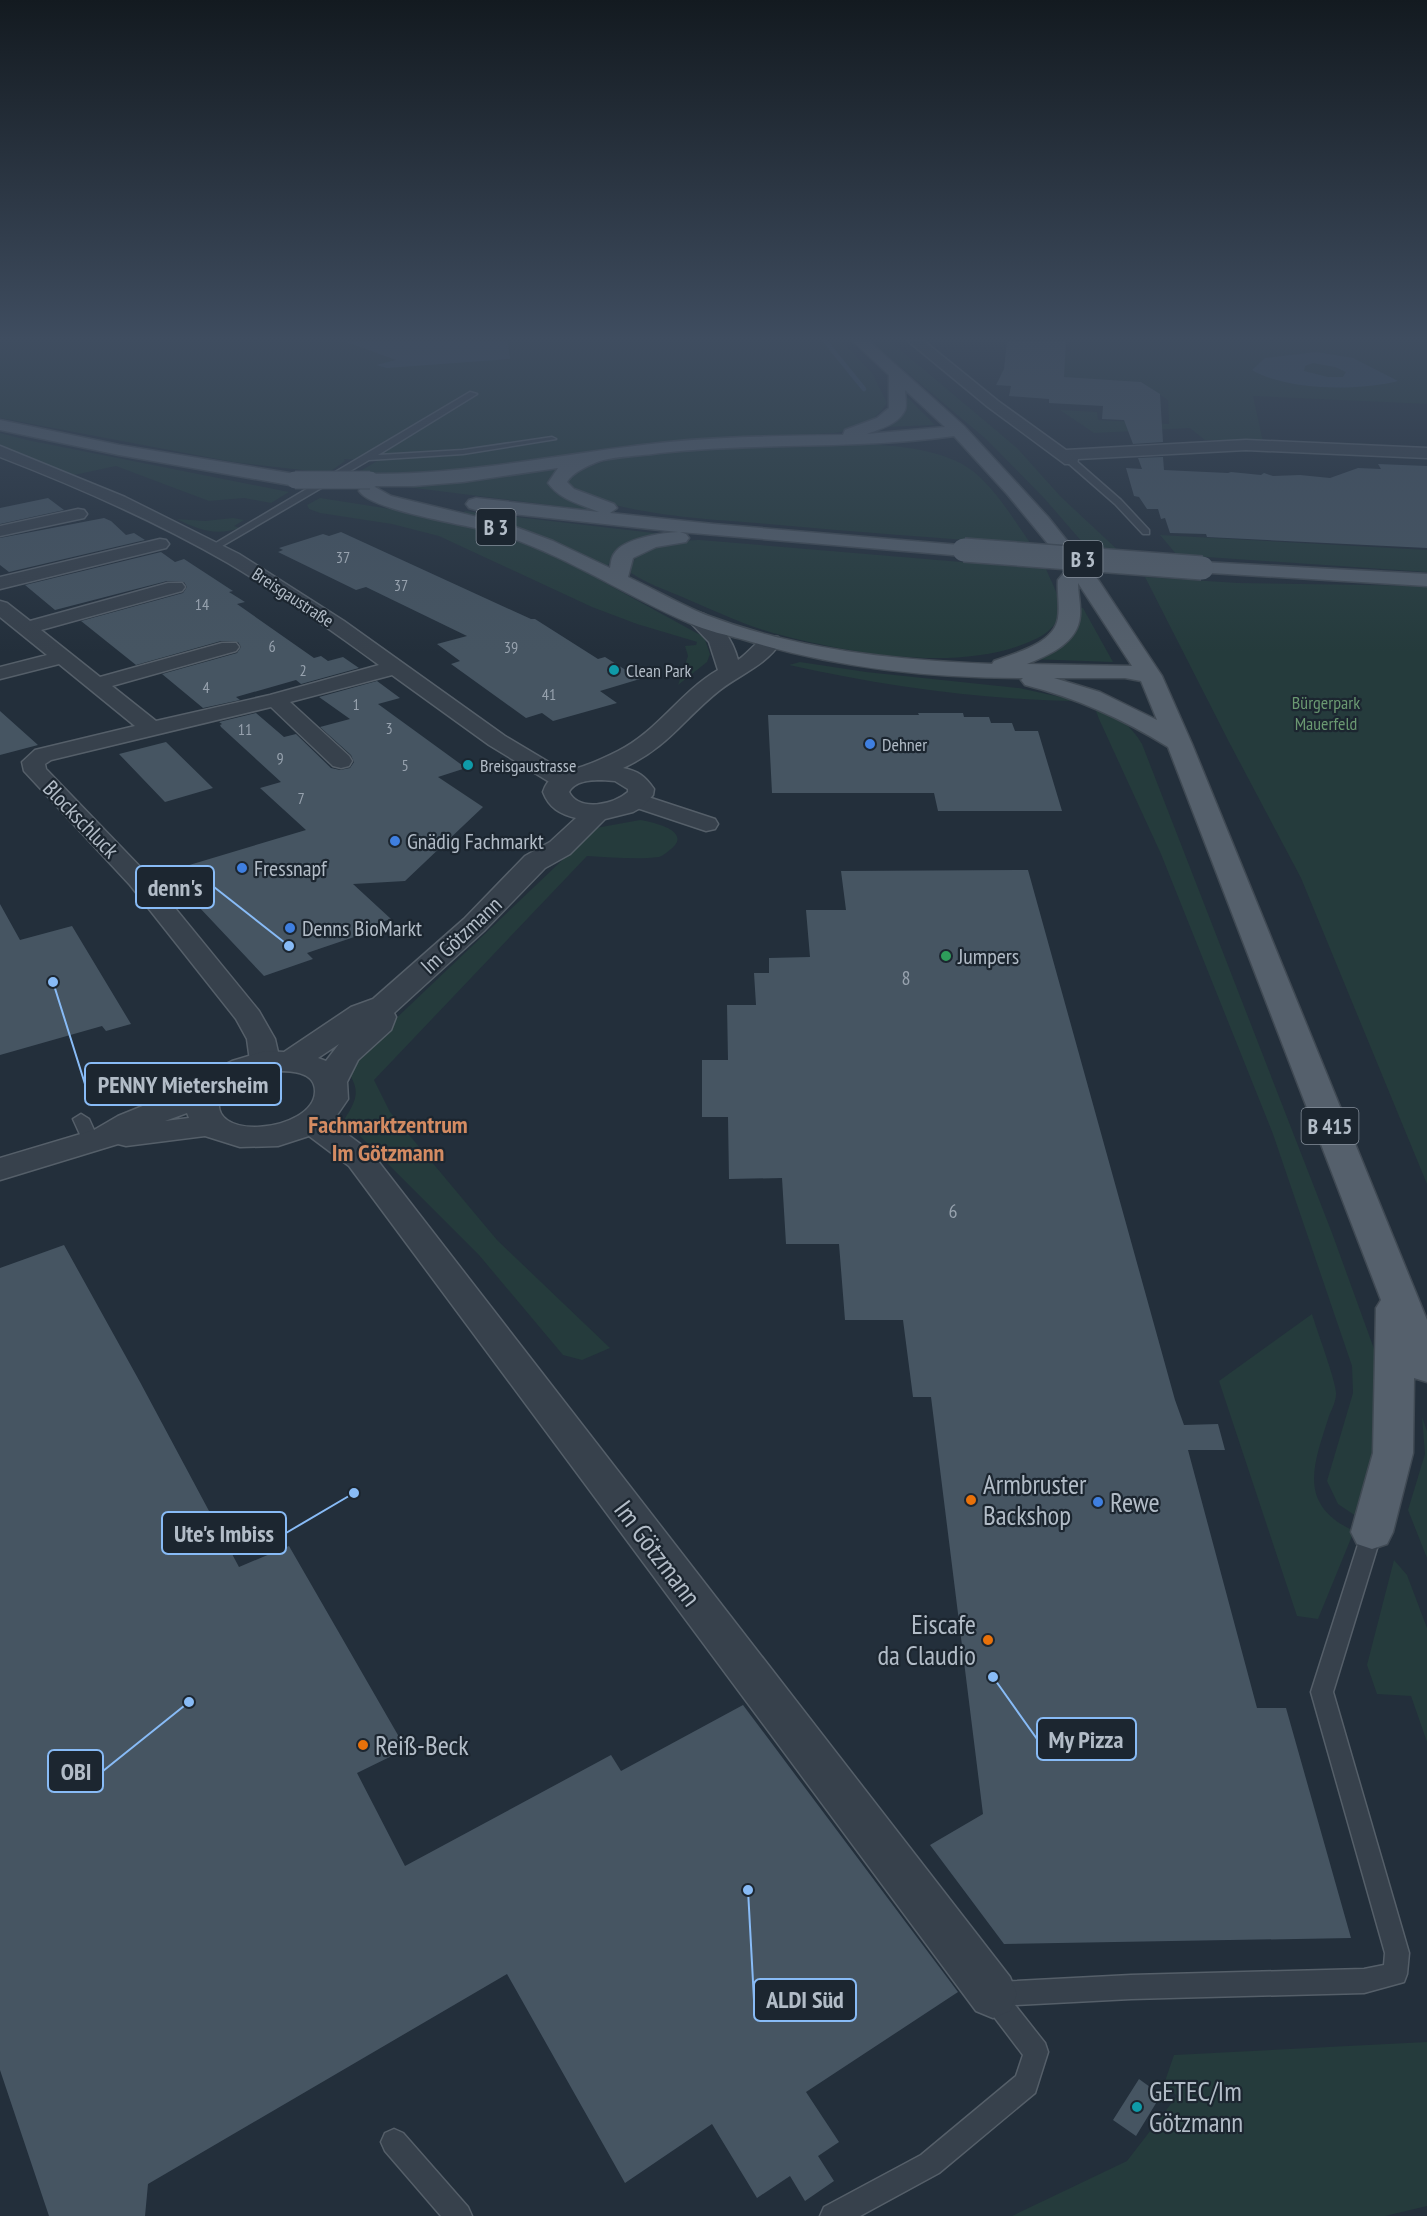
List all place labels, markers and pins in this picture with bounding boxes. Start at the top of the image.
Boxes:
place label: Clean Park [626,659,692,682]
marker: Clean Park [607,663,621,677]
place label: Dehner [882,733,927,756]
marker: Dehner [863,737,877,751]
place label: Breisgaustrasse [480,754,576,777]
marker: Breisgaustrasse [461,758,475,772]
place label: Gnädig Fachmarkt [407,827,544,855]
marker: Gnädig Fachmarkt [388,834,402,848]
place label: Fressnapf [254,854,328,882]
marker: Fressnapf [235,861,249,875]
callout: denn's [136,866,214,908]
place label: Denns BioMarkt [302,914,422,942]
marker: Denns BioMarkt [283,921,297,935]
place label: Jumpers [957,942,1019,970]
marker: Jumpers [939,949,953,963]
callout: PENNY Mietersheim [85,1063,281,1105]
place label: Armbruster Backshop [983,1467,1087,1532]
place label: Rewe [1110,1485,1160,1519]
marker: Armbruster Backshop [964,1493,978,1507]
marker: Rewe [1091,1495,1105,1509]
callout: Ute's Imbiss [162,1512,286,1554]
place label: Eiscafe da Claudio [877,1607,976,1672]
marker: Eiscafe da Claudio [981,1633,995,1647]
callout: My Pizza [1037,1718,1136,1760]
place label: Reiß-Beck [375,1728,469,1762]
marker: Reiß-Beck [356,1738,370,1752]
callout: OBI [48,1750,103,1792]
callout: ALDI Süd [754,1979,856,2021]
place label: GETEC/Im Götzmann [1149,2074,1243,2139]
marker: GETEC/Im Götzmann [1130,2100,1144,2114]

